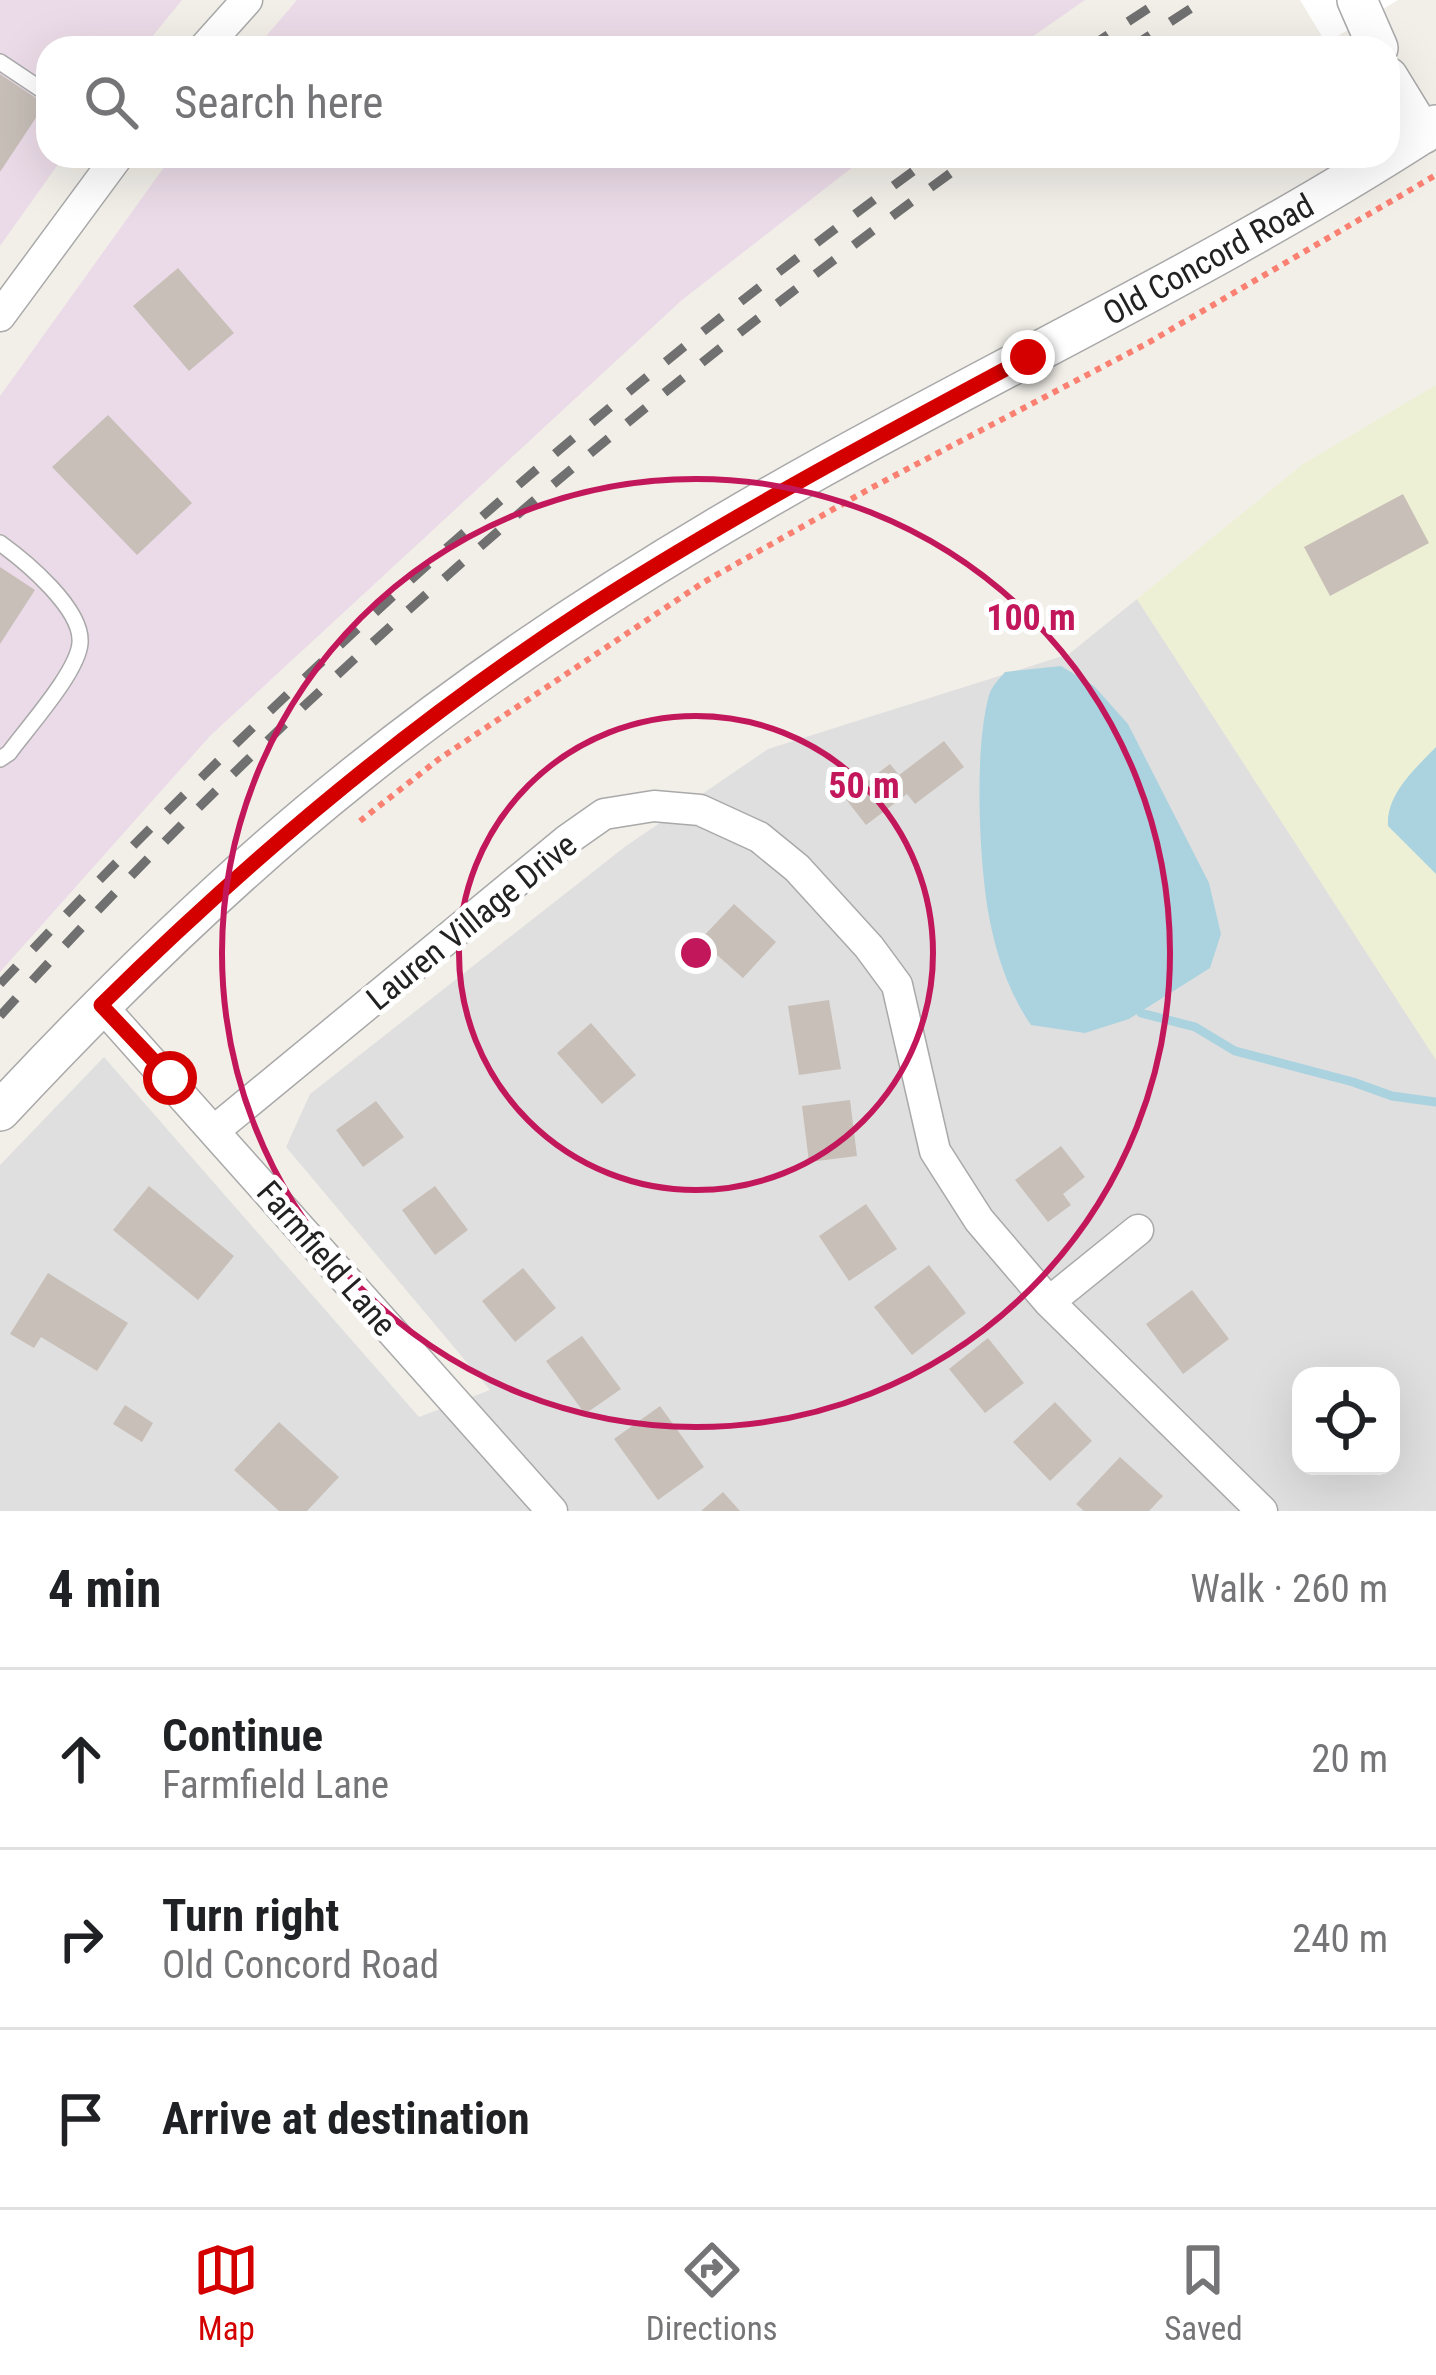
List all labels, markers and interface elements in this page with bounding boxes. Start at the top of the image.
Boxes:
search box [36,36,1400,168]
icon: search [78,69,144,135]
text: Search here [174,76,383,129]
street label: Old Concord Road [1096,186,1320,333]
route end [1001,330,1055,384]
text: 100 m [986,597,1076,639]
text: 50 m [828,765,900,807]
street label: Lauren Village Drive [359,825,584,1018]
centre of rings [675,932,717,974]
route start [143,1051,197,1105]
street label: Farmfield Lane [249,1173,404,1344]
map controls [1292,1367,1400,1475]
button: locate [1292,1367,1400,1475]
text: 4 min [48,1560,161,1619]
text: Walk · 260 m [1190,1566,1388,1612]
text: Continue [162,1709,323,1762]
icon: ahead [48,1726,114,1792]
text: 20 m [1311,1736,1388,1782]
text: Farmfield Lane [162,1762,389,1808]
text: Turn right [162,1889,339,1942]
icon: right [48,1906,114,1972]
text: 240 m [1292,1916,1388,1962]
text: Old Concord Road [162,1942,439,1988]
icon: arrive [48,2086,114,2152]
text: Arrive at destination [162,2092,530,2145]
tab: Map [193,2237,259,2348]
tab: Directions [646,2237,778,2348]
tab: Saved [1164,2237,1243,2348]

